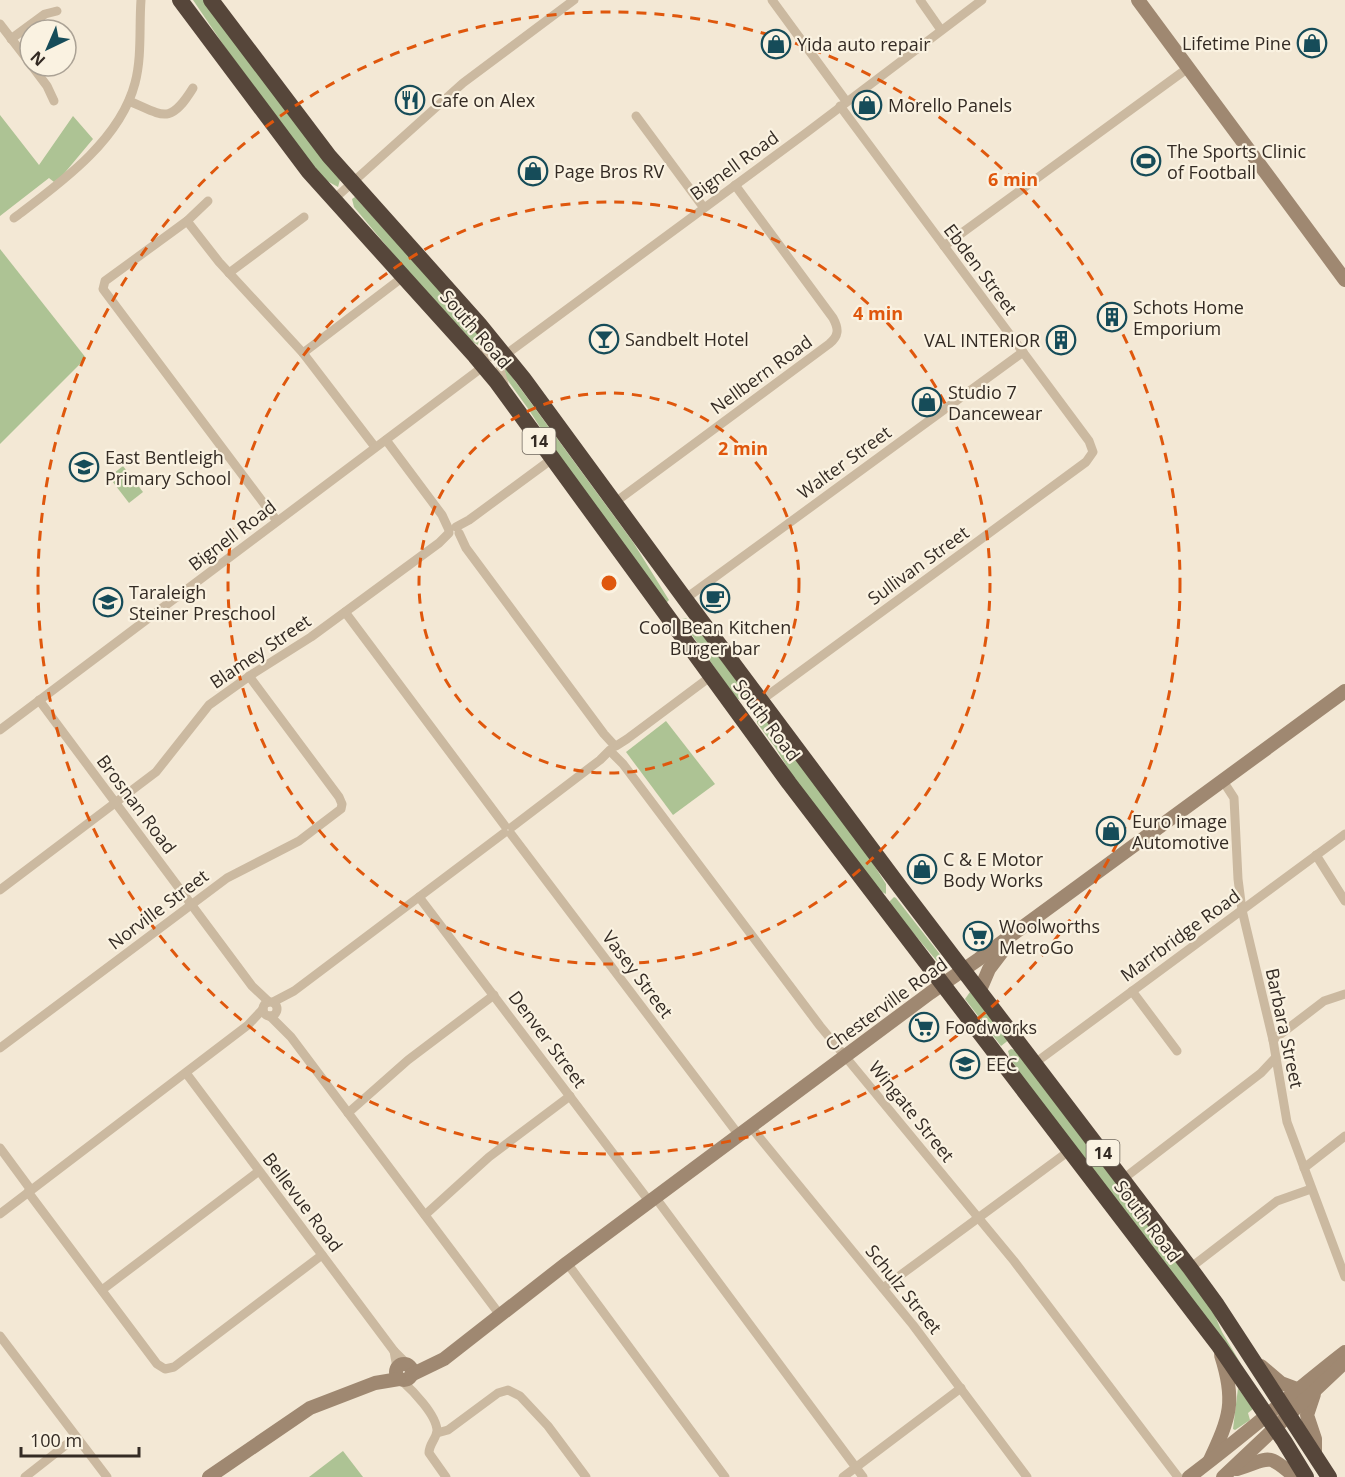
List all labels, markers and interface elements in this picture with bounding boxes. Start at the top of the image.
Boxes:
north arrow [18,18,78,78]
shop icon: Lifetime Pine [1296,27,1328,59]
shop icon: Yida auto repair [760,28,792,60]
place label: Lifetime Pine [1182,31,1291,55]
place label: Yida auto repair [797,32,931,56]
text: N [25,46,50,71]
restaurant icon: Cafe on Alex [394,84,426,116]
place label: Cafe on Alex [431,88,536,112]
shop icon: Morello Panels [851,89,883,121]
place label: Morello Panels [888,93,1012,117]
street label: Bignell Road [685,125,783,205]
place label: The Sports Clinic of Football [1167,139,1306,184]
sports icon: The Sports Clinic of Football [1130,145,1162,177]
shop icon: Page Bros RV [517,155,549,187]
place label: Page Bros RV [554,159,665,183]
text: 6 min [988,167,1038,191]
street label: Ebden Street [939,219,1023,319]
street label: South Road [435,285,517,373]
place label: Schots Home Emporium [1133,295,1244,340]
text: 4 min [853,301,903,325]
building icon: Schots Home Emporium [1096,301,1128,333]
bar icon: Sandbelt Hotel [588,323,620,355]
building icon: VAL INTERIOR [1045,324,1077,356]
place label: Sandbelt Hotel [625,327,749,351]
place label: VAL INTERIOR [924,328,1040,352]
street label: Nellbern Road [705,329,817,419]
place label: Studio 7 Dancewear [948,380,1043,425]
shop icon: Studio 7 Dancewear [911,386,943,418]
street label: Walter Street [792,420,896,504]
road number: 14 [522,428,556,454]
text: 2 min [718,436,768,460]
place label: East Bentleigh Primary School [105,445,231,490]
school or university icon: East Bentleigh Primary School [68,451,100,483]
street label: Bignell Road [183,494,281,576]
street label: Sullivan Street [863,520,973,610]
centre of rings [599,573,619,593]
place label: Taraleigh Steiner Preschool [129,580,276,625]
cafe icon: Cool Bean Kitchen Burger bar [699,582,731,614]
school or university icon: Taraleigh Steiner Preschool [92,586,124,618]
street label: Blamey Street [205,608,315,694]
place label: Cool Bean Kitchen Burger bar [639,615,791,660]
street label: South Road [728,674,806,766]
street label: Brosnan Road [92,750,182,858]
place label: Euro image Automotive [1132,809,1229,854]
shop icon: Euro image Automotive [1095,815,1127,847]
place label: C & E Motor Body Works [943,847,1044,892]
shop icon: C & E Motor Body Works [906,853,938,885]
street label: Norville Street [103,863,213,955]
street label: Marrbridge Road [1115,883,1245,987]
place label: Woolworths MetroGo [999,914,1100,959]
supermarket icon: Woolworths MetroGo [962,920,994,952]
street label: Vasey Street [597,925,679,1023]
street label: Chesterville Road [820,952,952,1056]
street label: Barbara Street [1261,966,1309,1090]
street label: Denver Street [504,986,592,1092]
supermarket icon: Foodworks [908,1011,940,1043]
place label: Foodworks [945,1015,1037,1039]
school or university icon: EEC [949,1048,981,1080]
place label: EEC [986,1052,1017,1076]
street label: Wingate Street [864,1055,960,1167]
road number: 14 [1086,1140,1120,1166]
street label: Bellevue Road [258,1147,348,1257]
street label: South Road [1109,1175,1187,1267]
street label: Schulz Street [861,1239,947,1339]
scale bar [21,1420,140,1458]
text: 100 m [30,1428,82,1452]

